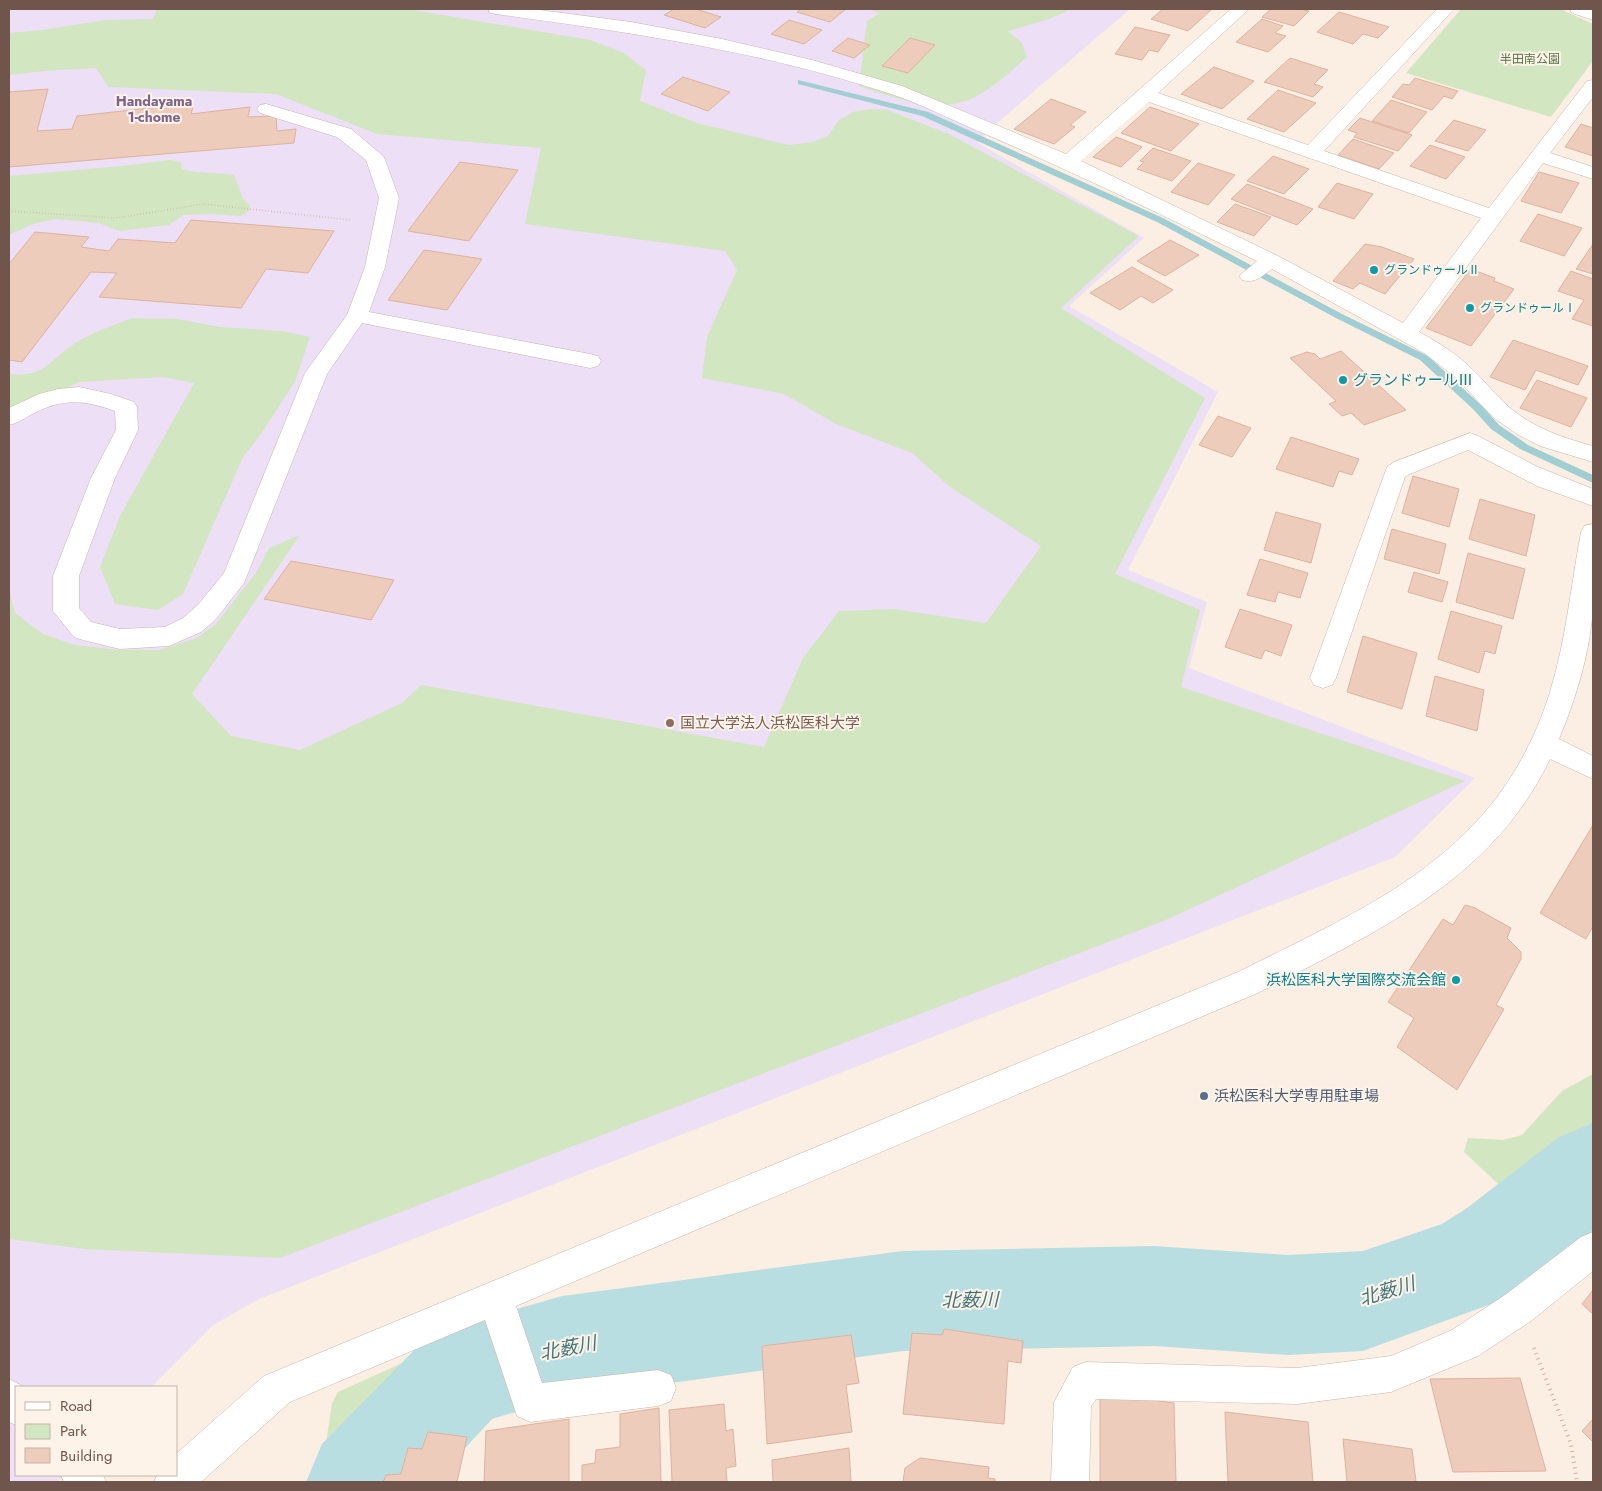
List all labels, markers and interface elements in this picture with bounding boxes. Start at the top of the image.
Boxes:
park label: 半田南公園 [1500,50,1560,68]
district label: Handayama 1-chome [116,91,192,127]
place label: グランドゥールⅡ [1384,261,1480,279]
marker: グランドゥールⅡ [1368,264,1380,276]
place label: グランドゥールⅠ [1480,299,1576,317]
marker: グランドゥールⅠ [1464,302,1476,314]
place label: グランドゥールⅢ [1353,369,1473,391]
marker: グランドゥールⅢ [1337,374,1349,386]
place label: 国立大学法人浜松医科大学 [680,712,860,734]
marker: 国立大学法人浜松医科大学 [664,717,676,729]
place label: 浜松医科大学国際交流会館 [1266,969,1446,991]
marker: 浜松医科大学国際交流会館 [1450,974,1462,986]
place label: 浜松医科大学専用駐車場 [1214,1085,1379,1107]
marker: 浜松医科大学専用駐車場 [1198,1090,1210,1102]
water label: 北薮川 [1356,1269,1420,1312]
water label: 北薮川 [941,1286,1001,1314]
water label: 北薮川 [537,1329,601,1367]
legend [15,1386,178,1476]
text: Road [60,1395,92,1417]
text: Park [60,1420,87,1442]
text: Building [60,1445,112,1467]

